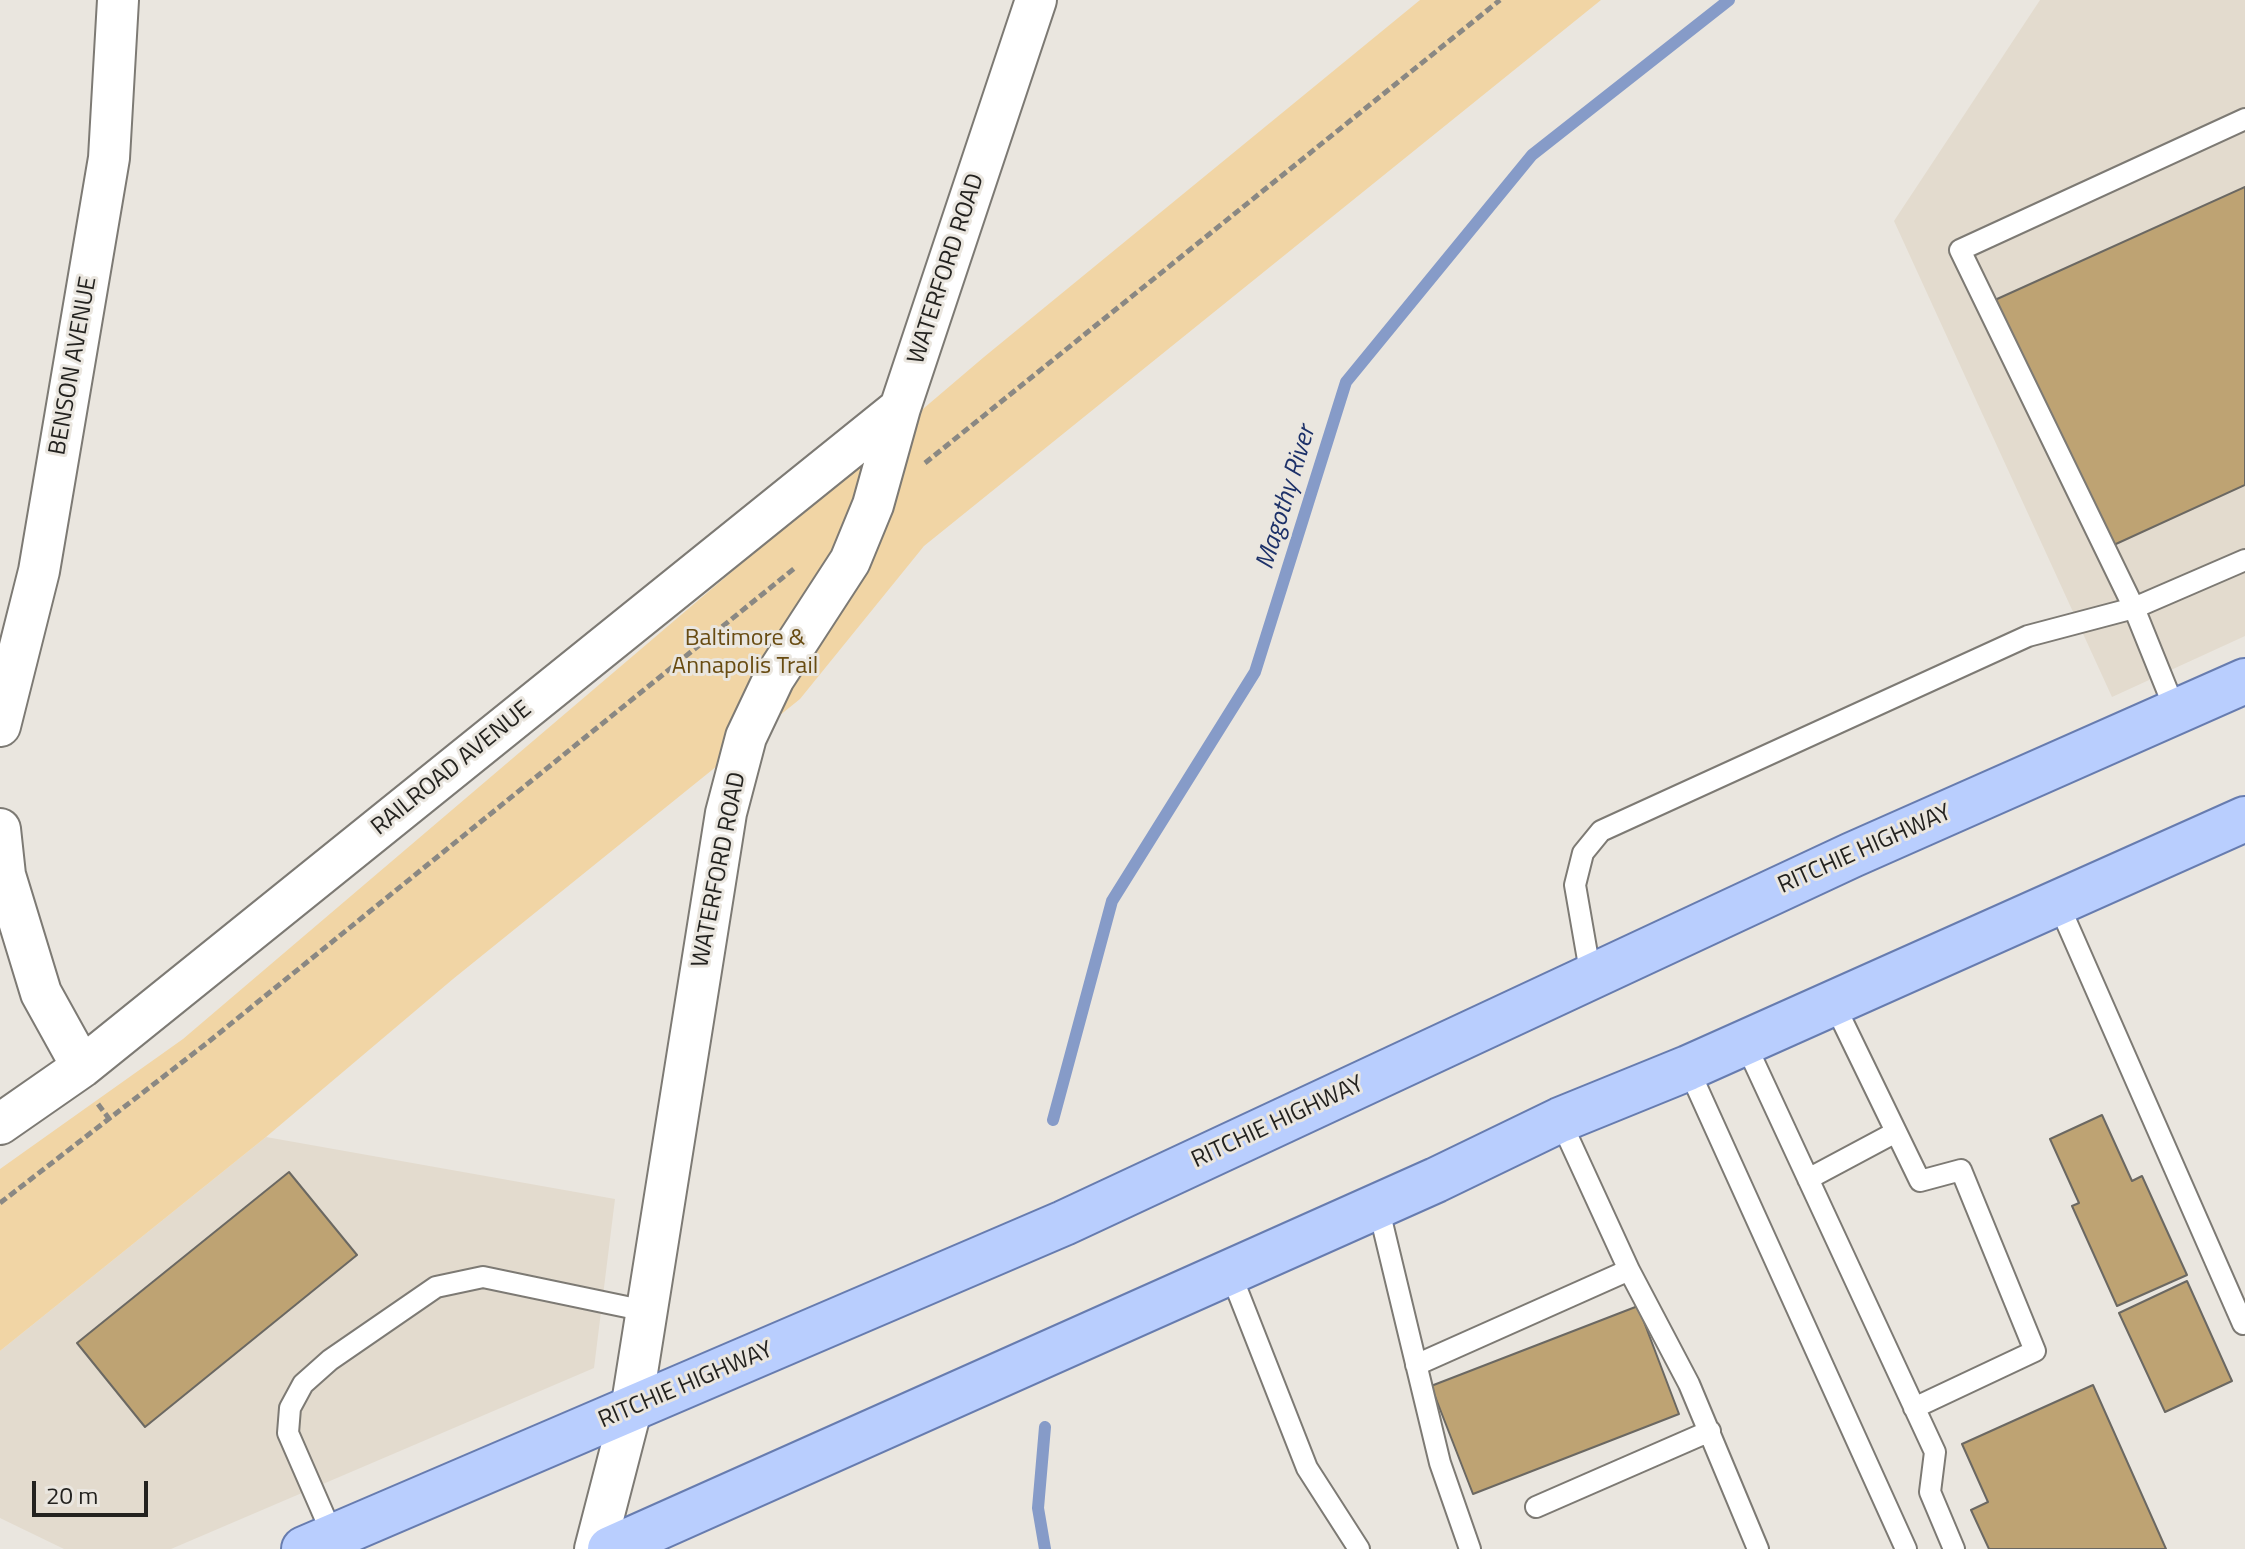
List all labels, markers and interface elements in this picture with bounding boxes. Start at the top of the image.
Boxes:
street label: WATERFORD ROAD [903,170,991,368]
street label: BENSON AVENUE [44,275,104,457]
water label: Magothy River [1250,423,1324,573]
park label: Baltimore & Annapolis Trail [672,625,818,681]
street label: RAILROAD AVENUE [366,696,538,842]
street label: WATERFORD ROAD [687,770,753,970]
street label: RITCHIE HIGHWAY [1774,799,1956,901]
street label: RITCHIE HIGHWAY [1187,1071,1369,1175]
street label: RITCHIE HIGHWAY [595,1336,777,1436]
scale bar [36,1465,152,1515]
text: 20 m [46,1477,98,1513]

